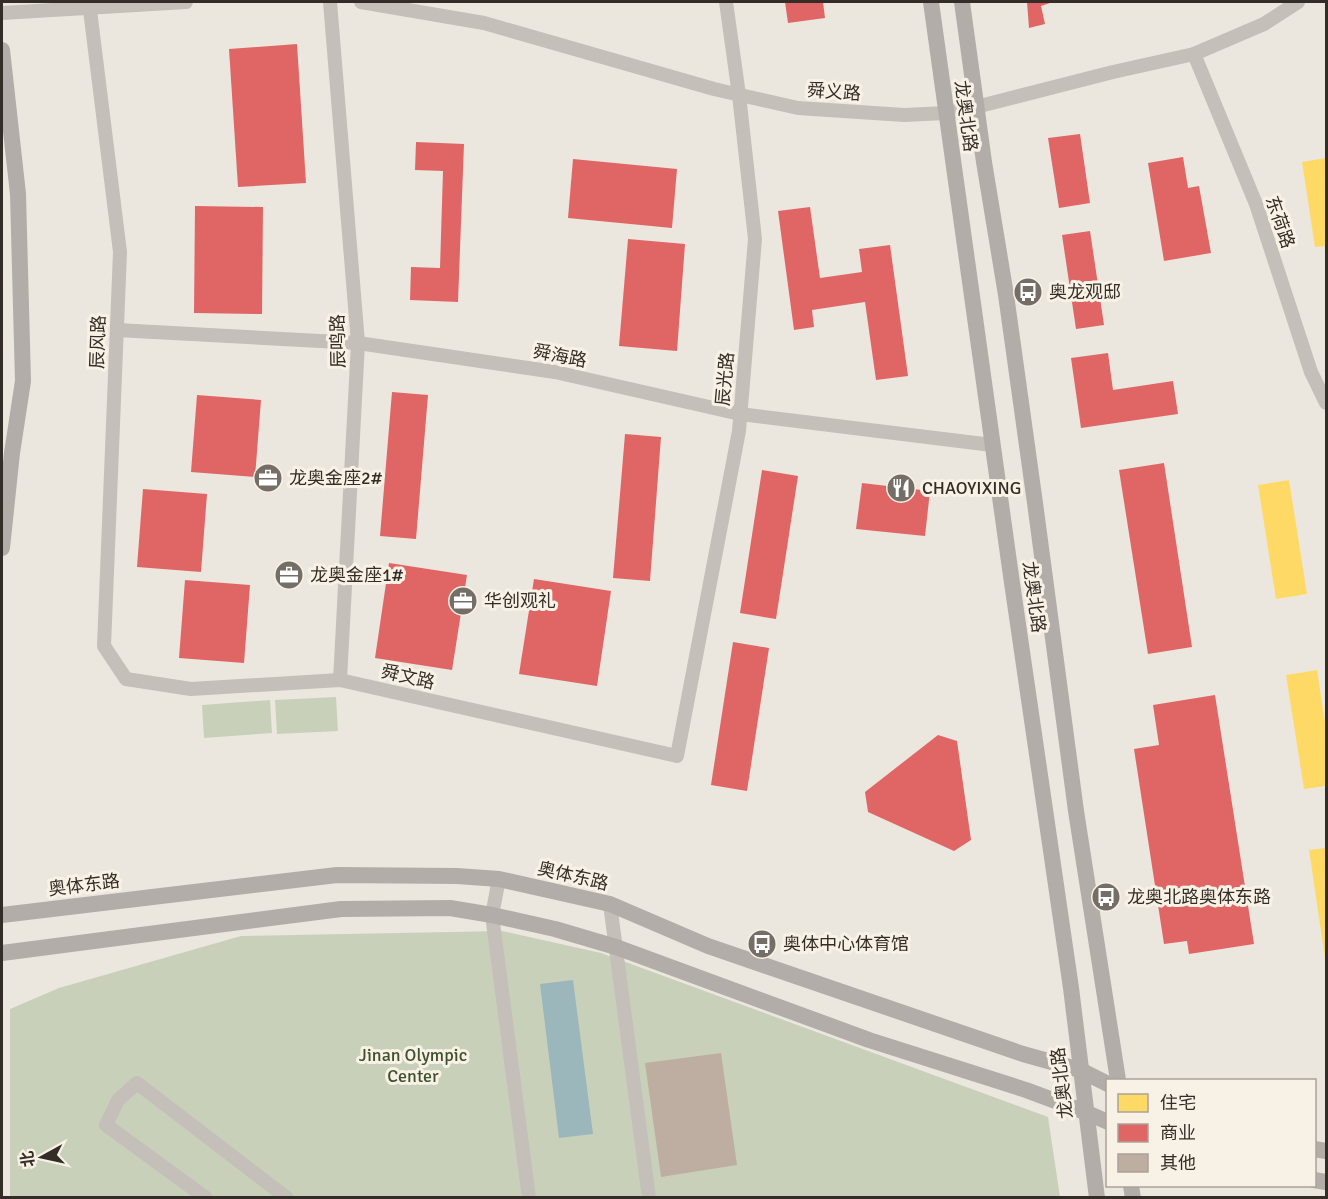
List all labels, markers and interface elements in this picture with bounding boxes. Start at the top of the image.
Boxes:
street label: 舜义路 [806,79,862,105]
street label: 龙奥北路 [950,79,982,153]
street label: 东荷路 [1261,193,1299,251]
bus stop icon: 奥龙观邸 [1012,276,1044,308]
place label: 奥龙观邸 [1049,281,1121,303]
street label: 辰鸣路 [327,314,349,368]
street label: 辰风路 [86,315,110,369]
street label: 舜海路 [531,340,589,372]
street label: 辰光路 [712,351,738,407]
office icon: 龙奥金座2# [252,462,284,494]
place label: 龙奥金座2# [289,467,383,489]
restaurant icon: CHAOYIXING [885,472,917,504]
place label: CHAOYIXING [922,477,1021,499]
office icon: 龙奥金座1# [273,559,305,591]
street label: 龙奥北路 [1018,560,1050,634]
place label: 龙奥金座1# [310,564,404,586]
office icon: 华创观礼 [447,585,479,617]
place label: 华创观礼 [484,590,556,612]
street label: 舜文路 [379,660,437,694]
street label: 奥体东路 [535,857,611,895]
street label: 奥体东路 [47,870,121,900]
bus stop icon: 龙奥北路奥体东路 [1090,881,1122,913]
place label: 龙奥北路奥体东路 [1127,886,1271,908]
bus stop icon: 奥体中心体育馆 [746,928,778,960]
place label: 奥体中心体育馆 [783,933,909,955]
park label: Jinan Olympic Center [359,1044,467,1087]
street label: 龙奥北路 [1047,1046,1077,1120]
legend [1106,1079,1316,1187]
text: 住宅 [1160,1092,1196,1114]
text: 商业 [1160,1122,1196,1144]
north arrow [12,1127,72,1187]
text: 北 [17,1150,39,1168]
text: 其他 [1160,1152,1196,1174]

